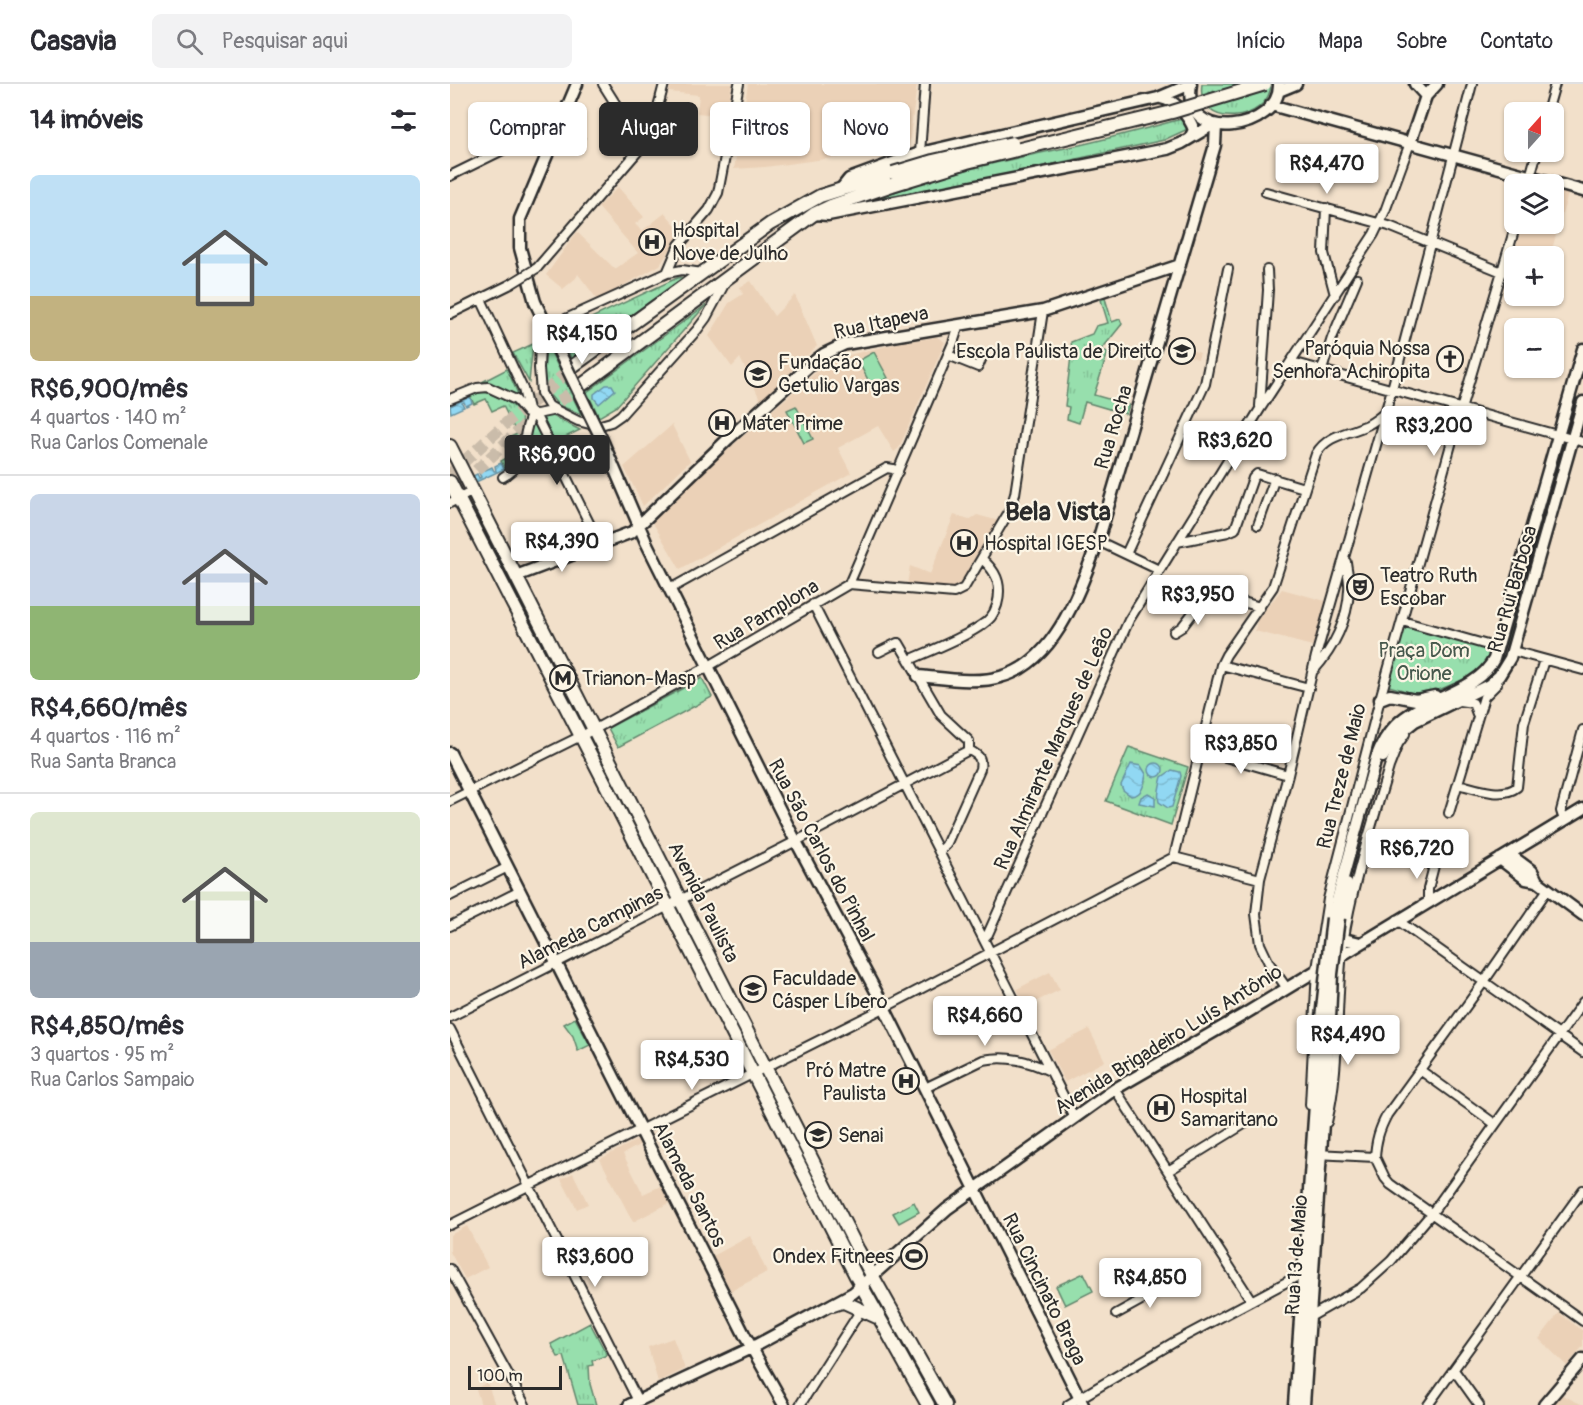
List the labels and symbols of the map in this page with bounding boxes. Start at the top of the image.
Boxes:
north arrow [1504,102,1564,162]
pin: R$4,470 [1272,144,1382,195]
place label: Hospital Nove de Julho [672,218,788,266]
hospital icon: Hospital Nove de Julho [637,227,667,257]
street label: Rua Itapeva [832,300,931,345]
pin: R$4,150 [527,314,637,365]
school or university icon: Escola Paulista de Direito [1167,336,1197,366]
place label: Paróquia Nossa Senhora Achiropita [1272,336,1430,384]
place label: Escola Paulista de Direito [956,339,1162,364]
church icon: Paróquia Nossa Senhora Achiropita [1435,344,1465,374]
place label: Fundação Getulio Vargas [778,350,899,398]
school or university icon: Fundação Getulio Vargas [743,359,773,389]
street label: Rua Rocha [1089,382,1138,472]
pin: R$3,200 [1379,406,1489,457]
hospital icon: Mater Prime [707,408,737,438]
place label: Mater Prime [742,411,843,436]
pin: R$3,620 [1180,421,1290,472]
pin: R$6,900 [502,435,612,486]
district label: Bela Vista [1005,496,1111,528]
pin: R$4,390 [507,522,617,573]
street label: Rua Rui Barbosa [1482,523,1543,656]
hospital icon: Hospital IGESP [949,528,979,558]
place label: Hospital IGESP [984,531,1108,556]
place label: Teatro Ruth Escobar [1380,563,1477,611]
theatre icon: Teatro Ruth Escobar [1345,572,1375,602]
street label: Rua Pamplona [709,573,823,656]
pin: R$3,950 [1143,575,1253,626]
street label: Rua Almirante Marques de Leão [988,623,1119,874]
park label: Praça Dom Orione [1378,638,1470,686]
metro station icon: Trianon-Masp [548,663,578,693]
place label: Trianon-Masp [582,666,696,691]
street label: Rua Treze de Maio [1311,700,1372,852]
pin: R$3,850 [1186,724,1296,775]
street label: Rua São Carlos do Pinhal [763,755,880,946]
pin: R$6,720 [1362,829,1472,880]
street label: Avenida Paulista [662,838,745,967]
street label: Alameda Campinas [513,880,667,975]
street label: Avenida Brigadeiro Luís Antônio [1050,959,1287,1120]
place label: Faculdade Cásper Líbero [772,966,888,1014]
school or university icon: Faculdade Cásper Líbero [738,974,768,1004]
pin: R$4,660 [930,996,1040,1047]
pin: R$4,490 [1293,1015,1403,1066]
pin: R$4,530 [637,1040,747,1091]
place label: Pró Matre Paulista [805,1058,886,1106]
hospital icon: Pró Matre Paulista [891,1066,921,1096]
place label: Hospital Samaritano [1180,1084,1278,1132]
hospital icon: Hospital Samaritano [1146,1093,1176,1123]
street label: Alameda Santos [647,1117,732,1251]
school or university icon: Senai [803,1120,833,1150]
place label: Senai [838,1123,883,1148]
street label: Rua 13 de Maio [1280,1194,1313,1316]
street label: Rua Cincinato Braga [997,1209,1092,1369]
pin: R$3,600 [540,1237,650,1288]
sports icon: Ondex Fitnees [899,1241,929,1271]
place label: Ondex Fitnees [772,1244,894,1269]
pin: R$4,850 [1095,1258,1205,1309]
scale bar [468,1363,562,1390]

